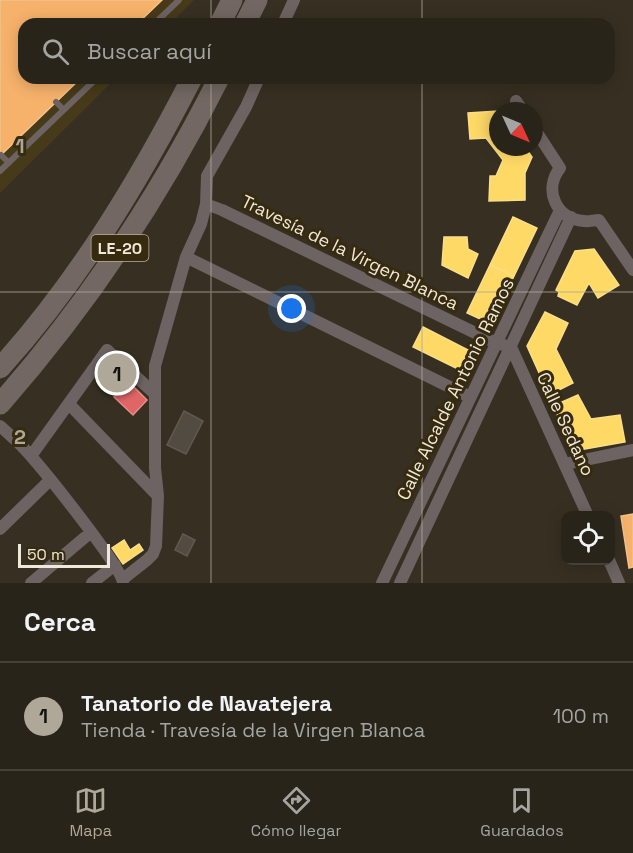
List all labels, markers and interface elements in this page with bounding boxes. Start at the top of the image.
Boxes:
search box [18,18,615,84]
icon: search [39,35,72,68]
text: Buscar aquí [87,37,212,65]
north arrow [489,102,543,156]
text: 1 [15,133,25,159]
street label: Travesía de la Virgen Blanca [237,189,463,315]
road number: LE-20 [92,235,148,261]
street label: Calle Alcalde Antonio Ramos [391,274,519,504]
your location [277,294,306,323]
pin: 1 [98,350,136,395]
street label: Calle Sedano [532,368,600,480]
text: 2 [14,424,26,450]
map controls [561,511,615,565]
button: locate [561,511,615,565]
scale bar [18,541,110,568]
text: 50 m [27,544,65,565]
text: Cerca [24,605,96,639]
text: Tanatorio de Navatejera [81,689,332,717]
text: 1 [39,703,48,729]
text: 100 m [553,703,609,729]
text: Tienda · Travesía de la Virgen Blanca [81,717,425,743]
tab: Mapa [69,784,112,841]
tab: Cómo llegar [251,784,342,841]
tab: Guardados [480,784,564,841]

